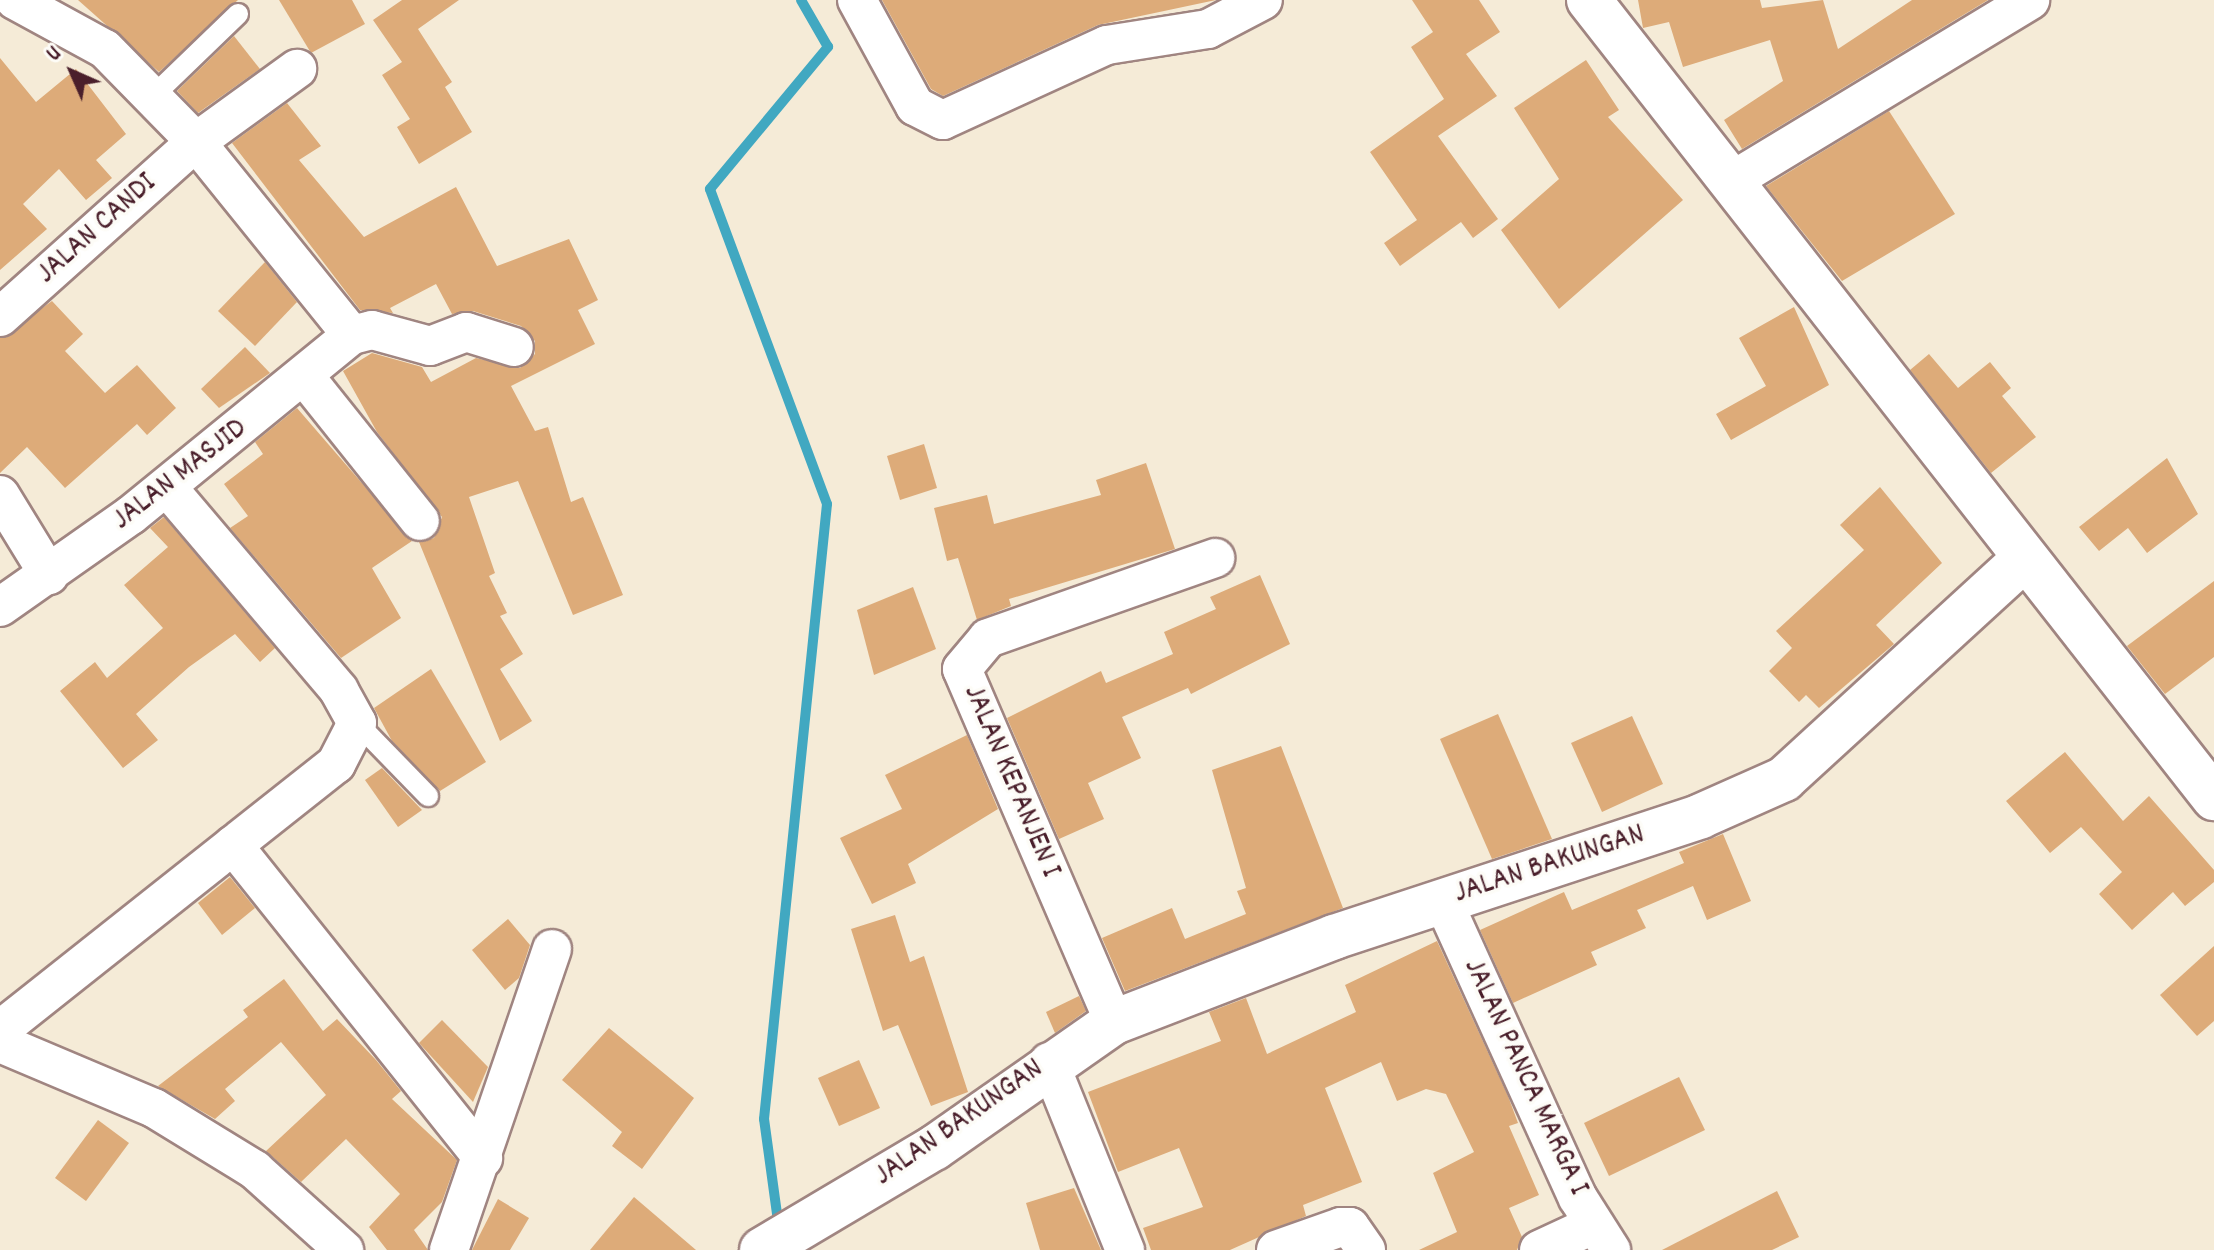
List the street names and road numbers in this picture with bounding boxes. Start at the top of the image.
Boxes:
street label: JALAN CANDI [31,167,165,293]
street label: JALAN MASJID [107,412,255,540]
street label: JALAN KEPANJEN I [953,680,1067,884]
street label: JALAN BAKUNGAN [1450,818,1650,914]
street label: JALAN PANCA MARGA I [1453,954,1595,1202]
street label: JALAN BAKUNGAN [869,1053,1051,1195]

